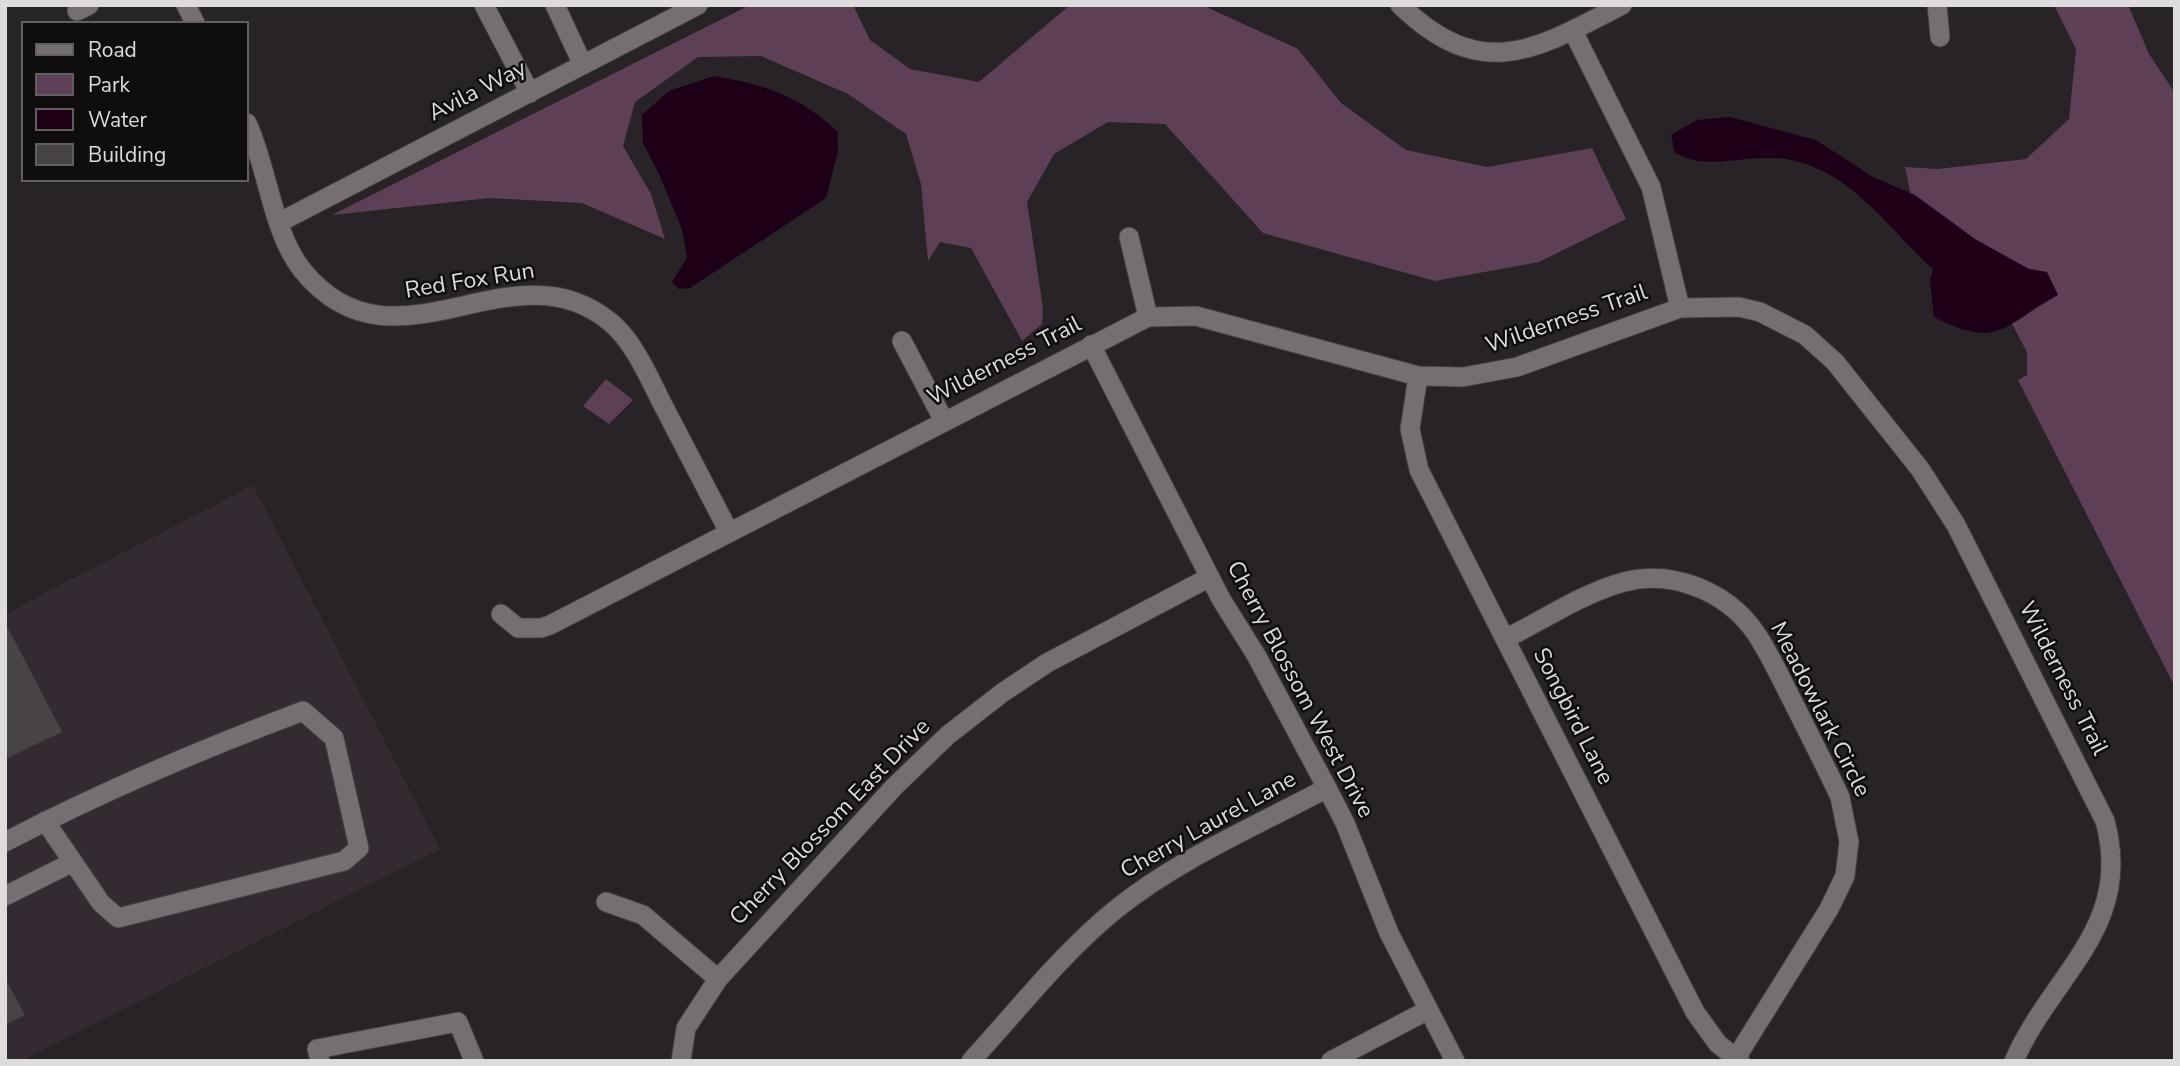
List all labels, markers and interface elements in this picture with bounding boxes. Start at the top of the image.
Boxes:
legend [21,21,248,182]
text: Road [88,36,137,64]
street label: Avila Way [424,56,532,128]
text: Park [88,71,130,99]
text: Water [88,106,147,134]
text: Building [88,141,166,169]
street label: Red Fox Run [403,258,537,306]
street label: Wilderness Trail [1483,279,1651,361]
street label: Wilderness Trail [923,311,1087,413]
street label: Cherry Blossom West Drive [1219,557,1379,823]
street label: Wilderness Trail [2011,597,2113,761]
street label: Meadowlark Circle [1763,618,1875,802]
street label: Songbird Lane [1526,644,1618,790]
street label: Cherry Blossom East Drive [725,714,937,932]
street label: Cherry Laurel Lane [1116,766,1302,886]

